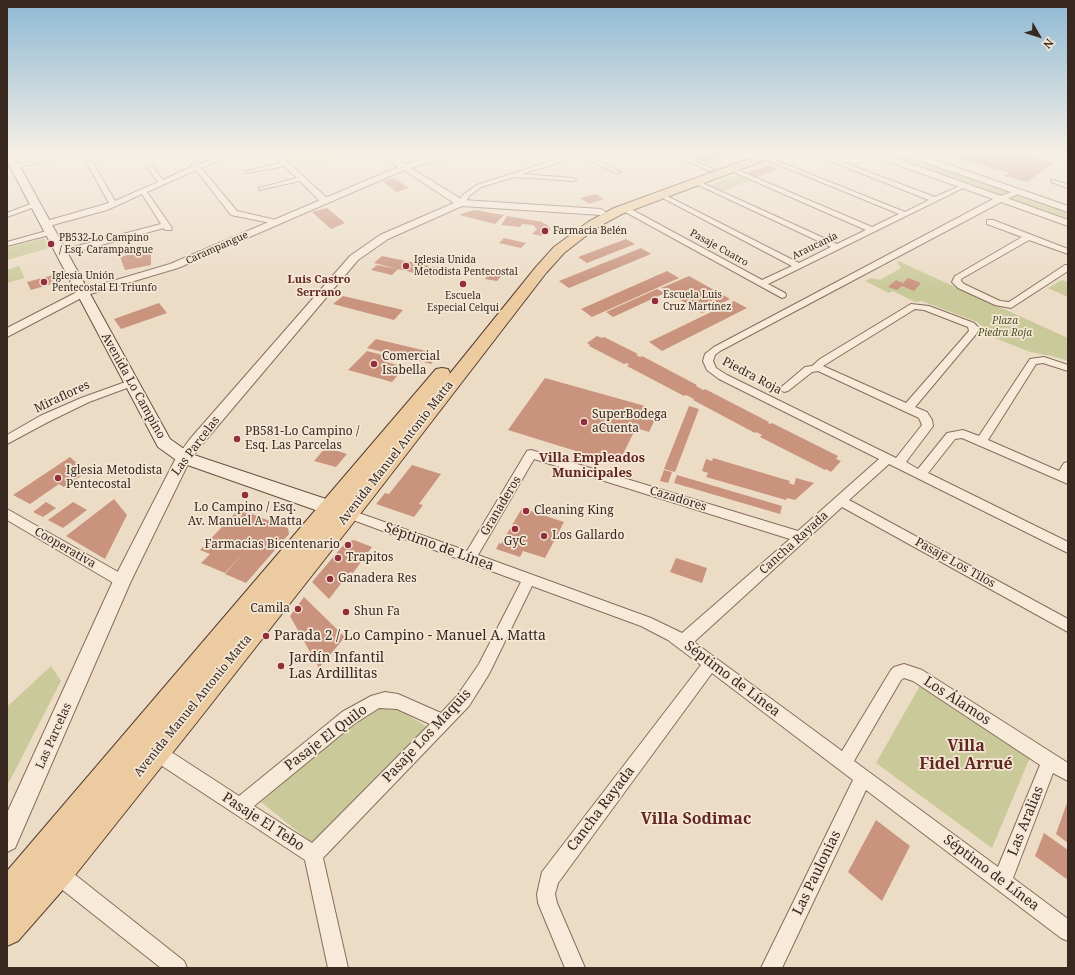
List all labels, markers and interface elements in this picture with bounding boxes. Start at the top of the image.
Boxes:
north arrow [1019,16,1059,56]
text: N [1040,36,1057,52]
place label: Farmacia Belén [553,225,627,237]
marker: Farmacia Belén [540,226,550,236]
street label: Pasaje Cuatro [688,227,750,269]
street label: Carampangue [184,229,250,267]
street label: Araucanía [790,230,840,262]
place label: PB532-Lo Campino / Esq. Carampangue [59,232,153,256]
marker: PB532-Lo Campino / Esq. Carampangue [46,239,56,249]
place label: Iglesia Unida Metodista Pentecostal [414,254,518,278]
marker: Iglesia Unida Metodista Pentecostal [401,261,411,271]
place label: Iglesia Unión Pentecostal El Triunfo [52,270,157,294]
district label: Luis Castro Serrano [288,273,350,299]
marker: Iglesia Unión Pentecostal El Triunfo [39,277,49,287]
marker: Escuela Especial Celqui [458,279,468,289]
place label: Escuela Luis Cruz Martínez [663,289,731,312]
place label: Escuela Especial Celqui [427,290,499,314]
marker: Escuela Luis Cruz Martínez [650,296,660,306]
park label: Plaza Piedra Roja [978,315,1032,338]
street label: Avenida Lo Campino [98,331,168,441]
place label: Comercial Isabella [382,350,440,378]
street label: Piedra Roja [720,354,784,398]
marker: Comercial Isabella [369,359,379,369]
street label: Miraflores [32,378,92,416]
street label: Avenida Manuel Antonio Matta [335,378,457,528]
place label: SuperBodega aCuenta [592,408,667,436]
street label: Las Parcelas [169,413,223,479]
marker: SuperBodega aCuenta [579,417,589,427]
place label: PB581-Lo Campino / Esq. Las Parcelas [245,425,359,453]
marker: PB581-Lo Campino / Esq. Las Parcelas [232,434,242,444]
district label: Villa Empleados Municipales [539,450,645,481]
place label: Iglesia Metodista Pentecostal [66,464,163,492]
marker: Iglesia Metodista Pentecostal [53,473,63,483]
street label: Granaderos [478,474,524,538]
street label: Cazadores [648,484,708,514]
marker: Lo Campino / Esq. Av. Manuel A. Matta [240,490,250,500]
place label: Lo Campino / Esq. Av. Manuel A. Matta [188,501,302,529]
place label: Cleaning King [534,504,614,518]
marker: Cleaning King [521,506,531,516]
street label: Cancha Rayada [757,508,831,578]
street label: Séptimo de Línea [382,519,496,575]
marker: GyC [510,524,520,534]
street label: Cooperativa [32,525,98,571]
place label: Los Gallardo [552,529,624,543]
marker: Los Gallardo [539,531,549,541]
place label: GyC [504,535,526,549]
street label: Pasaje Los Tilos [912,535,998,591]
place label: Farmacias Bicentenario [205,538,340,552]
marker: Farmacias Bicentenario [343,540,353,550]
place label: Trapitos [346,551,393,565]
marker: Trapitos [333,553,343,563]
place label: Ganadera Res [338,572,417,586]
marker: Ganadera Res [325,574,335,584]
place label: Camila [250,602,290,616]
marker: Camila [293,604,303,614]
place label: Shun Fa [354,605,400,619]
marker: Shun Fa [341,607,351,617]
place label: Parada 2 / Lo Campino - Manuel A. Matta [274,628,546,644]
marker: Parada 2 / Lo Campino - Manuel A. Matta [261,631,271,641]
street label: Avenida Manuel Antonio Matta [131,632,255,780]
street label: Séptimo de Línea [681,638,783,720]
place label: Jardín Infantil Las Ardillitas [289,650,384,682]
marker: Jardín Infantil Las Ardillitas [276,661,286,671]
street label: Los Álamos [920,673,994,729]
street label: Pasaje Los Maquis [379,686,475,786]
street label: Las Parcelas [33,701,75,771]
street label: Pasaje El Quilo [282,702,370,774]
district label: Villa Fidel Arrué [919,736,1013,774]
street label: Cancha Rayada [564,763,638,855]
street label: Las Aralias [1004,784,1048,858]
street label: Pasaje El Tebo [219,789,307,855]
district label: Villa Sodimac [641,809,751,829]
street label: Las Paulonias [789,828,845,918]
street label: Séptimo de Línea [940,832,1042,914]

